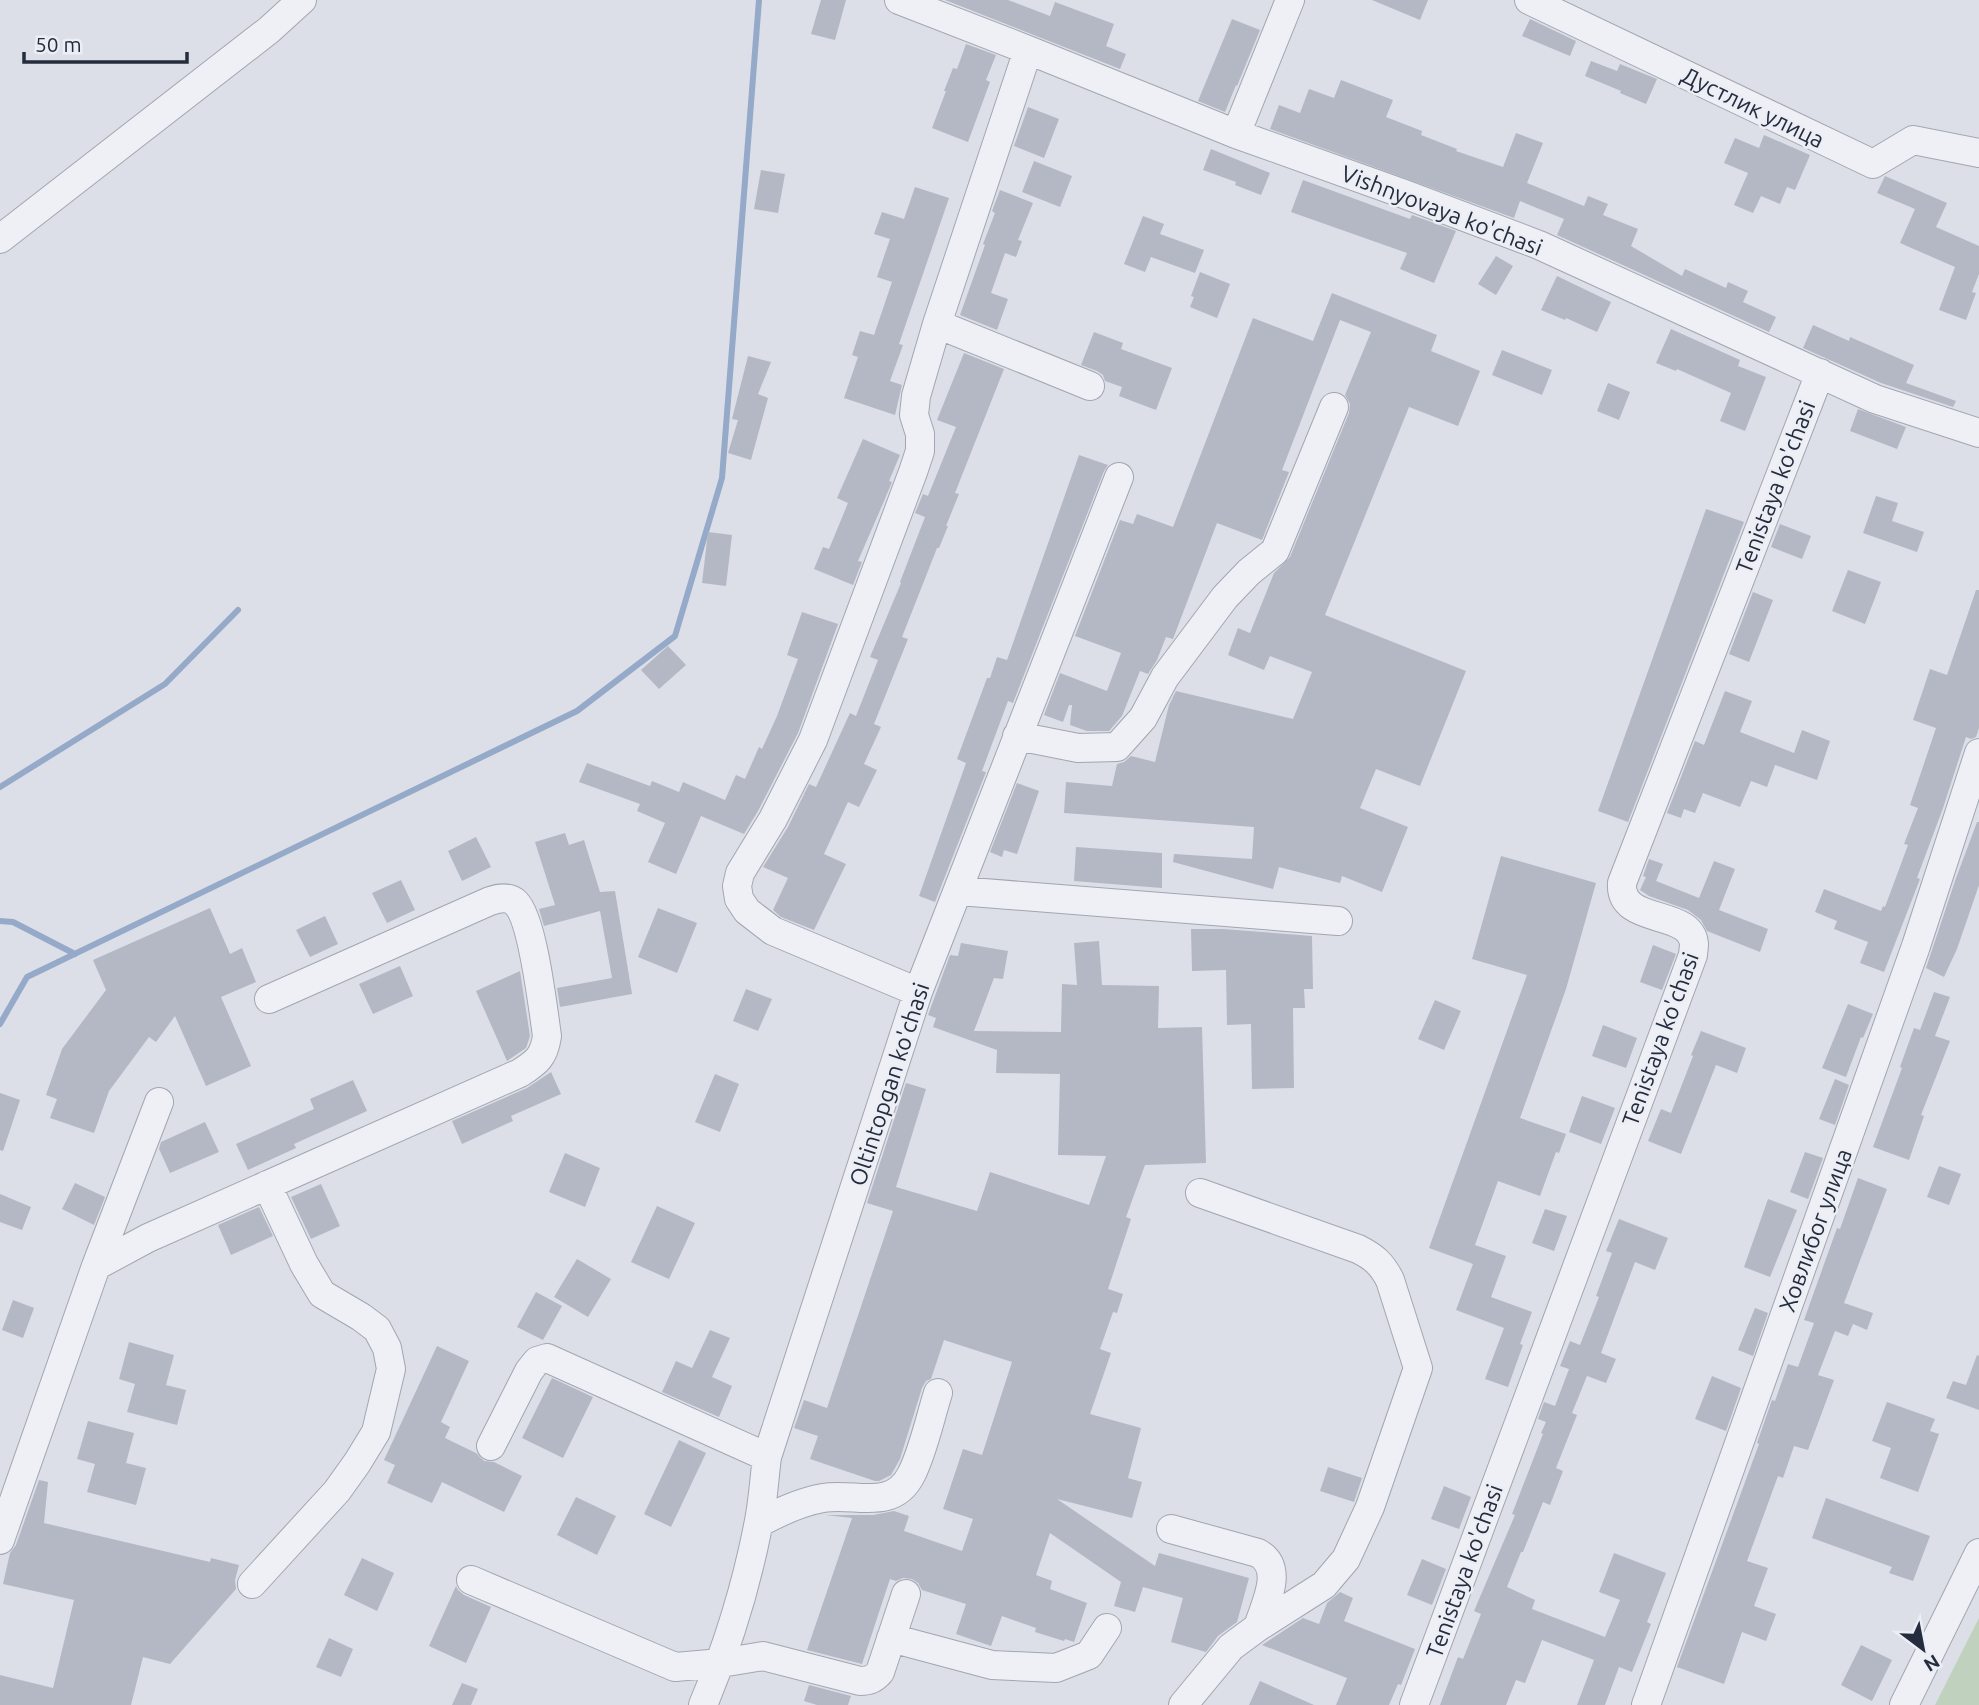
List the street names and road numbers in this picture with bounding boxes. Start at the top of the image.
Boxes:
street label: Дустлик улица [1678,62,1828,152]
street label: Vishnyovaya ko'chasi [1338,160,1546,260]
street label: Tenistaya ko'chasi [1731,397,1819,577]
street label: Tenistaya ko'chasi [1617,949,1703,1129]
street label: Oltintopgan ko'chasi [844,979,934,1189]
street label: Ховлибог улица [1774,1145,1856,1315]
street label: Tenistaya ko'chasi [1421,1481,1507,1661]

